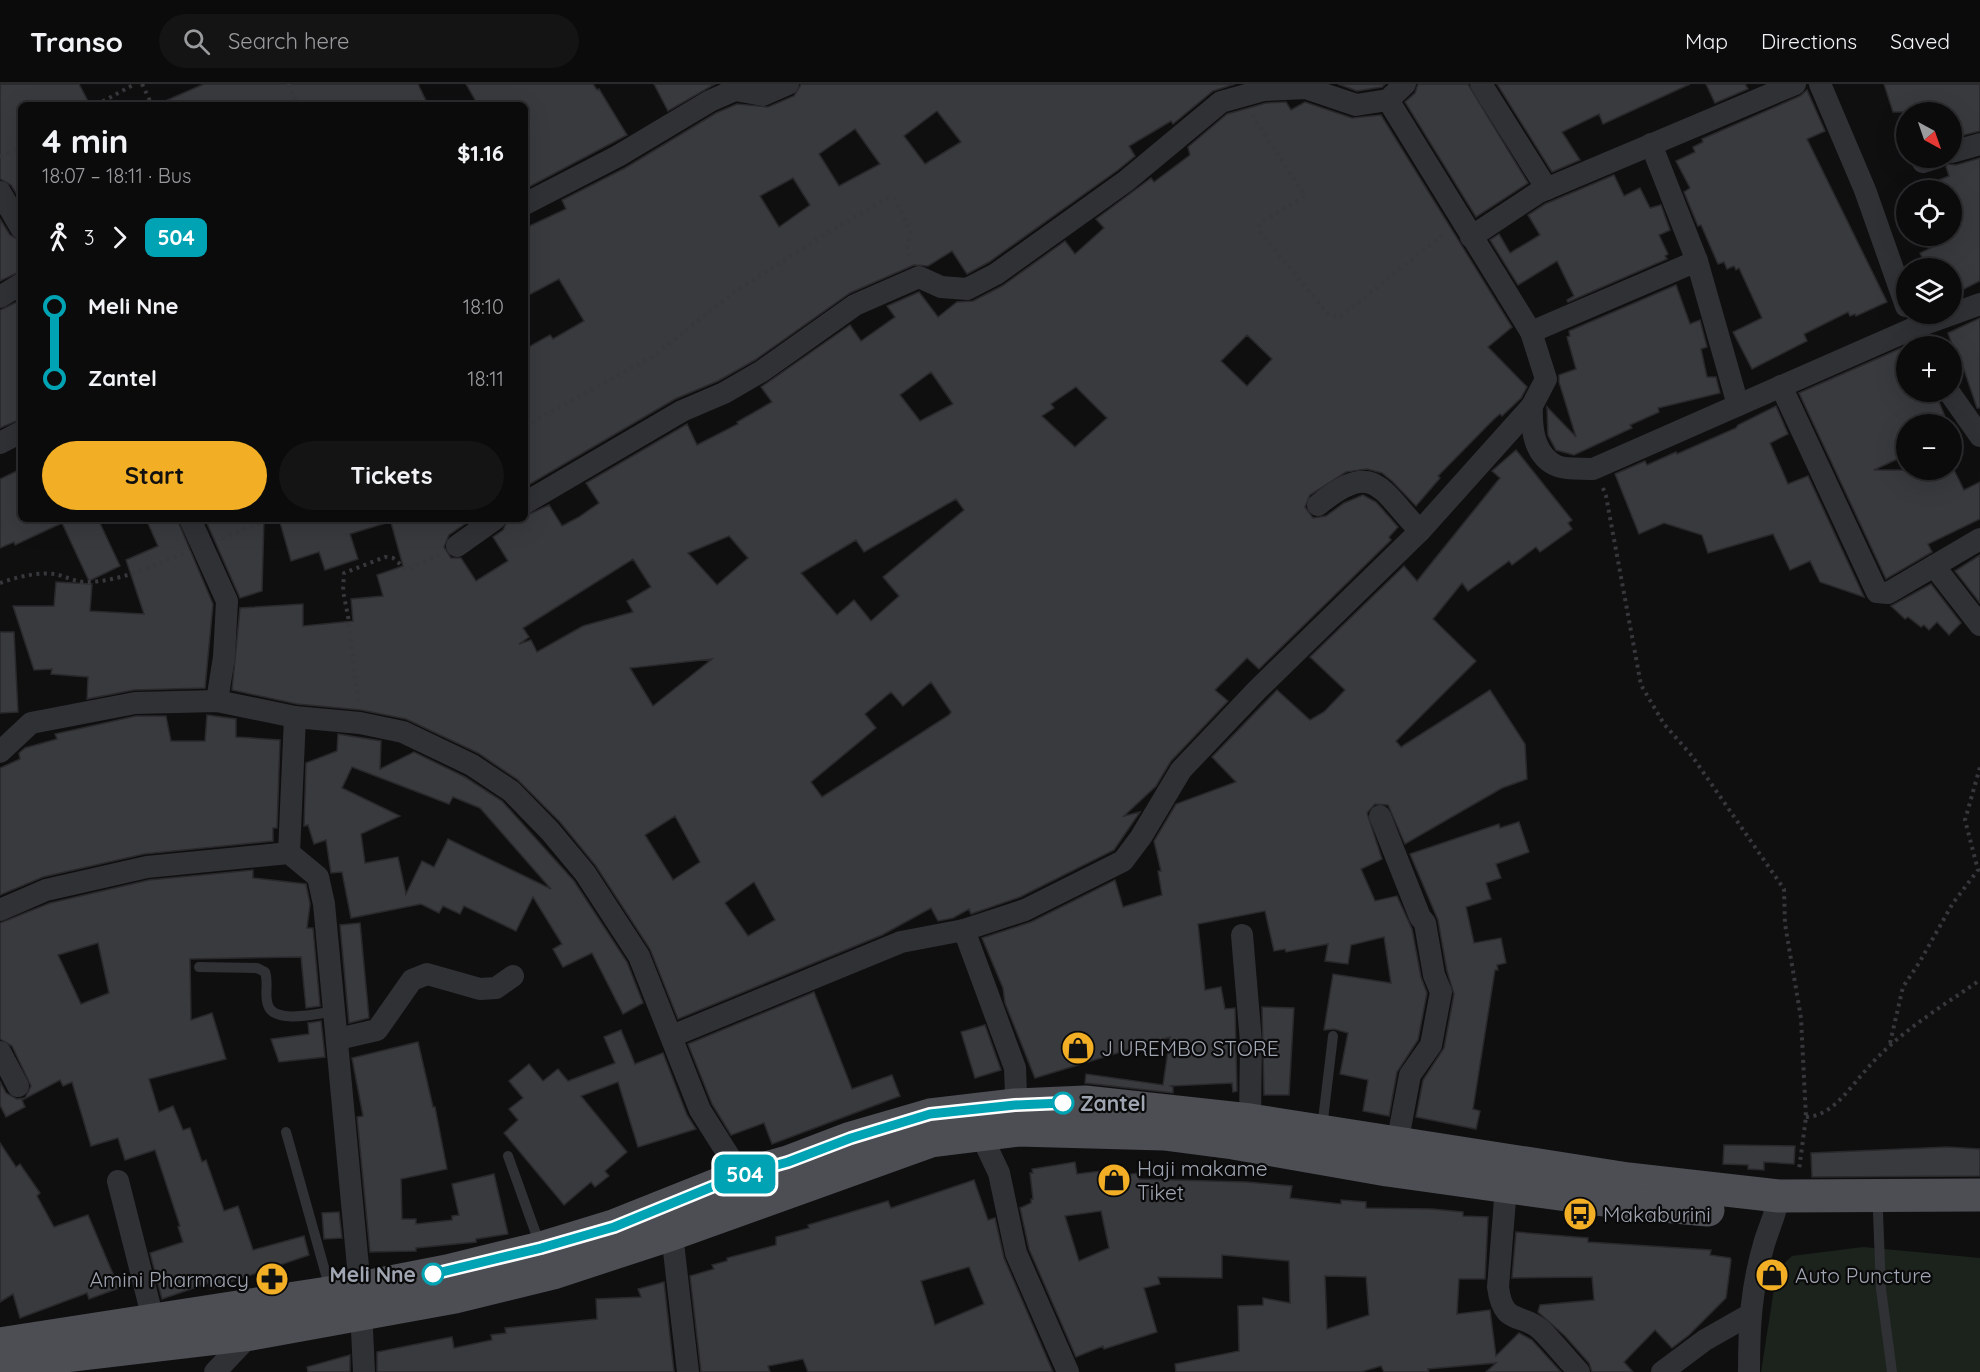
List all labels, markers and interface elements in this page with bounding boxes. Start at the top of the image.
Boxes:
search box [159,14,579,68]
text: Transo [30,24,123,59]
icon: search [180,25,213,58]
text: Search here [228,27,349,55]
text: Map [1685,28,1728,54]
text: Directions [1761,28,1857,54]
text: Saved [1890,28,1950,54]
north arrow [1896,102,1962,168]
map controls [1896,102,1962,480]
text: 4 min [42,120,129,161]
text: $1.16 [457,139,504,167]
text: 18:07 – 18:11 · Bus [42,163,191,188]
button: locate [1896,180,1962,246]
icon: walk [42,221,75,254]
icon: forward [103,221,136,254]
text: 504 [157,224,195,250]
text: 3 [84,225,94,250]
button: layers [1896,258,1962,324]
text: Meli Nne [88,292,179,320]
text: 18:10 [463,294,504,319]
button: + [1896,336,1962,402]
text: Zantel [88,364,157,392]
text: 18:11 [467,366,504,391]
button: − [1896,414,1962,480]
button: Start [42,441,267,510]
button: Tickets [279,441,504,510]
shop icon: J UREMBO STORE [1060,1030,1096,1066]
place label: J UREMBO STORE [1101,1035,1279,1061]
place label: Zantel [1080,1090,1146,1116]
marker: Zantel [1052,1092,1074,1114]
line badge: 504 [710,1154,780,1194]
place label: Haji makame Tiket [1137,1155,1268,1205]
text: 504 [726,1161,764,1187]
shop icon: Haji makame Tiket [1096,1162,1132,1198]
bus stop icon: Makaburini [1562,1196,1598,1232]
place label: Makaburini [1603,1201,1711,1227]
shop icon: Auto Puncture [1754,1257,1790,1293]
pharmacy icon: Amini Pharmacy [254,1261,290,1297]
place label: Meli Nne [330,1261,416,1287]
place label: Auto Puncture [1795,1262,1932,1288]
marker: Meli Nne [422,1263,444,1285]
place label: Amini Pharmacy [89,1266,249,1292]

